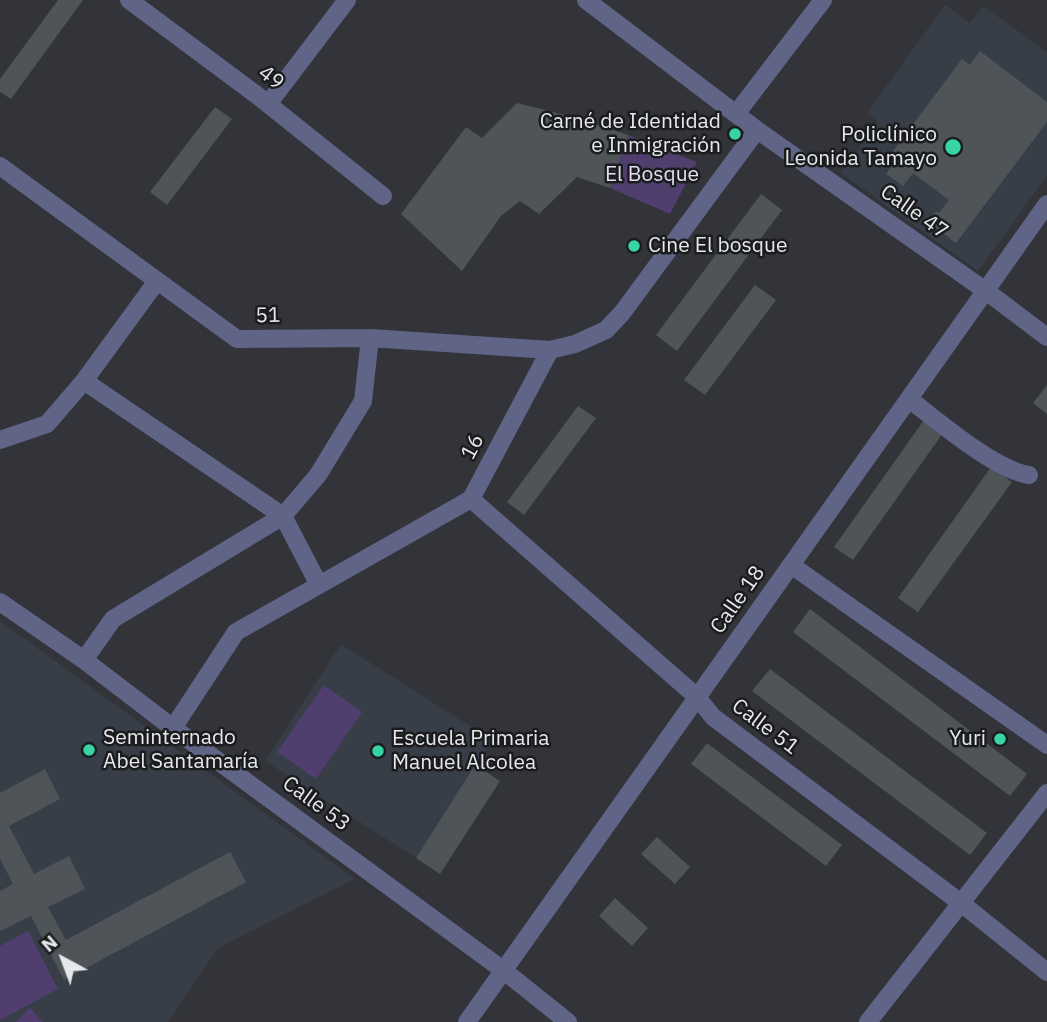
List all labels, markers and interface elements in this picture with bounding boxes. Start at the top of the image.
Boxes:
street label: 49 [253,60,289,96]
place label: Carné de Identidad e Inmigración [540,109,721,159]
place label: Policlínico Leonida Tamayo [785,122,937,172]
marker: Carné de Identidad e Inmigración [727,126,743,142]
marker: Policlínico Leonida Tamayo [943,137,963,157]
park label: El Bosque [605,162,699,188]
street label: Calle 47 [875,180,953,244]
place label: Cine El bosque [648,233,787,259]
marker: Cine El bosque [626,238,642,254]
street label: 51 [255,303,281,329]
street label: 16 [456,430,490,464]
street label: Calle 18 [706,561,770,639]
street label: Calle 51 [727,694,803,760]
place label: Seminternado Abel Santamaría [103,725,258,775]
place label: Escuela Primaria Manuel Alcolea [392,726,550,776]
place label: Yuri [949,726,986,752]
marker: Yuri [992,731,1008,747]
marker: Seminternado Abel Santamaría [81,742,97,758]
marker: Escuela Primaria Manuel Alcolea [370,743,386,759]
street label: Calle 53 [277,771,355,837]
north arrow [28,924,98,994]
text: N [36,930,62,957]

